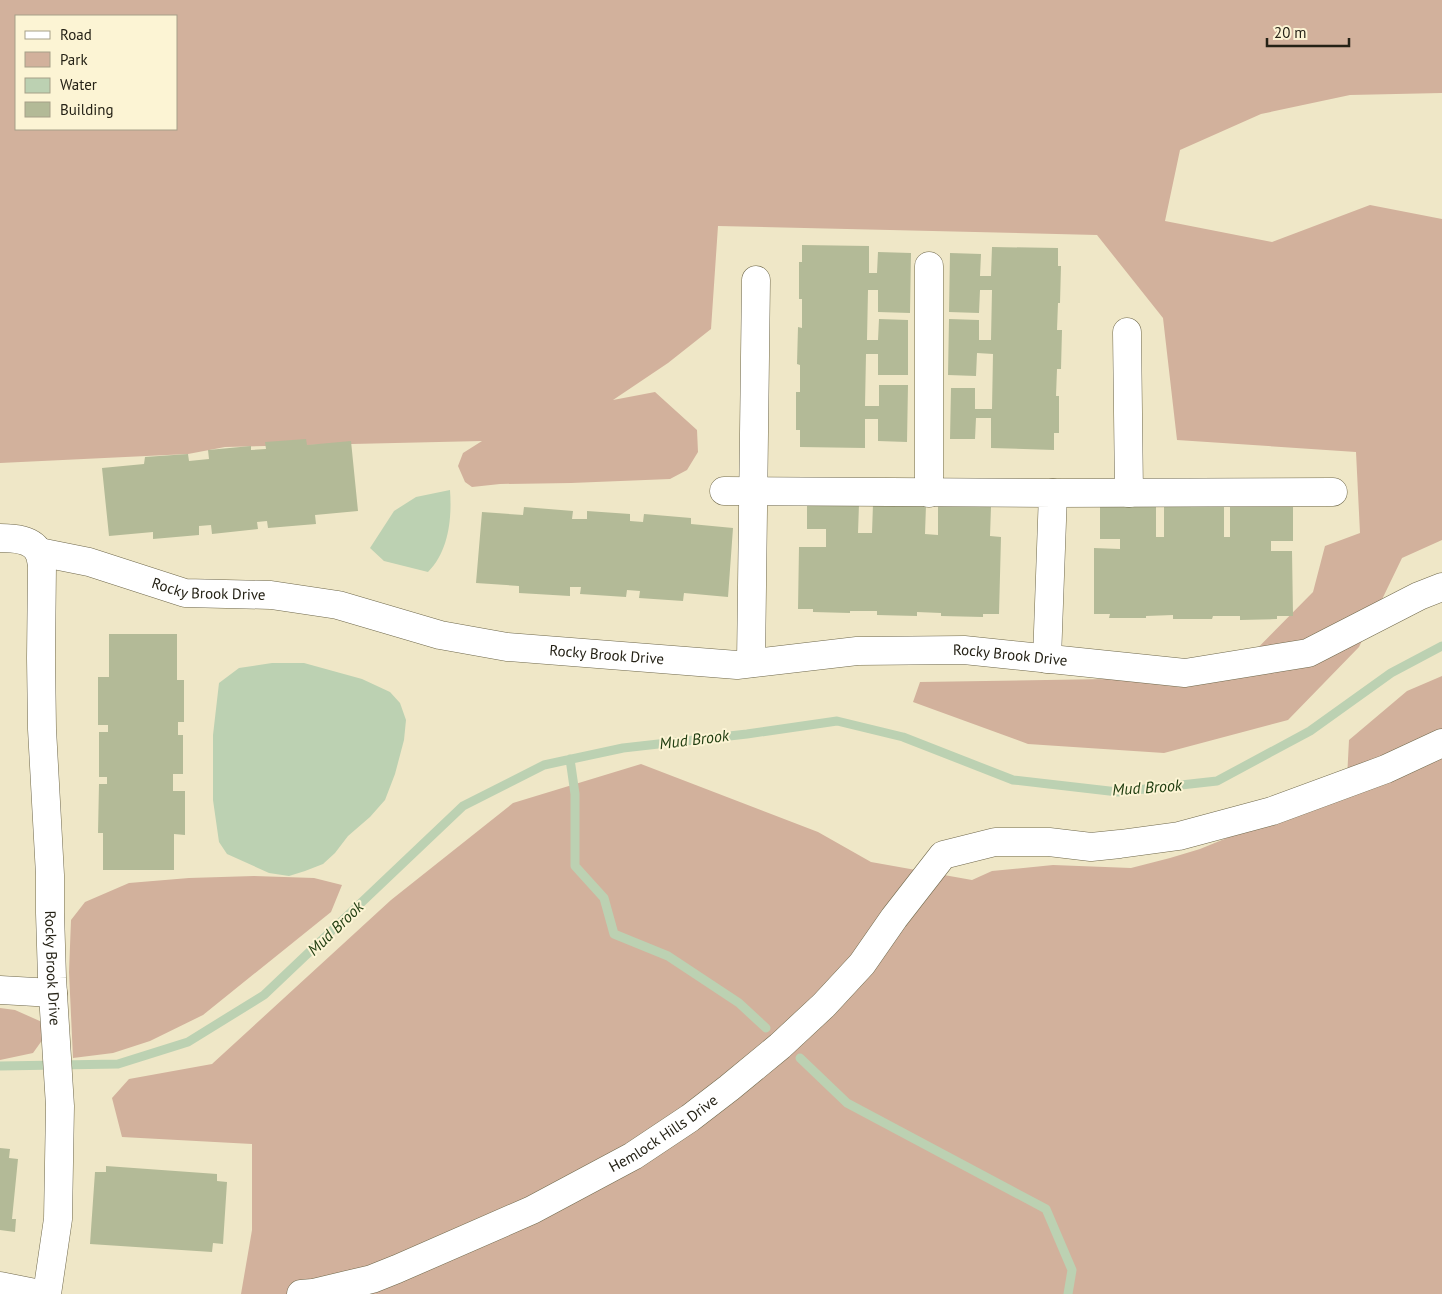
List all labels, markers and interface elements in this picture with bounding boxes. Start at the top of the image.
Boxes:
legend [15,15,178,130]
scale bar [1267,15,1350,47]
text: 20 m [1274,23,1307,42]
text: Road [60,25,92,44]
text: Park [60,50,88,69]
text: Water [60,75,97,94]
text: Building [60,100,114,119]
street label: Rocky Brook Drive [150,573,266,604]
street label: Rocky Brook Drive [549,640,665,668]
street label: Rocky Brook Drive [953,640,1068,670]
water label: Mud Brook [658,725,731,753]
water label: Mud Brook [1111,775,1183,799]
water label: Mud Brook [303,896,368,959]
street label: Rocky Brook Drive [41,910,65,1026]
street label: Hemlock Hills Drive [605,1090,721,1176]

